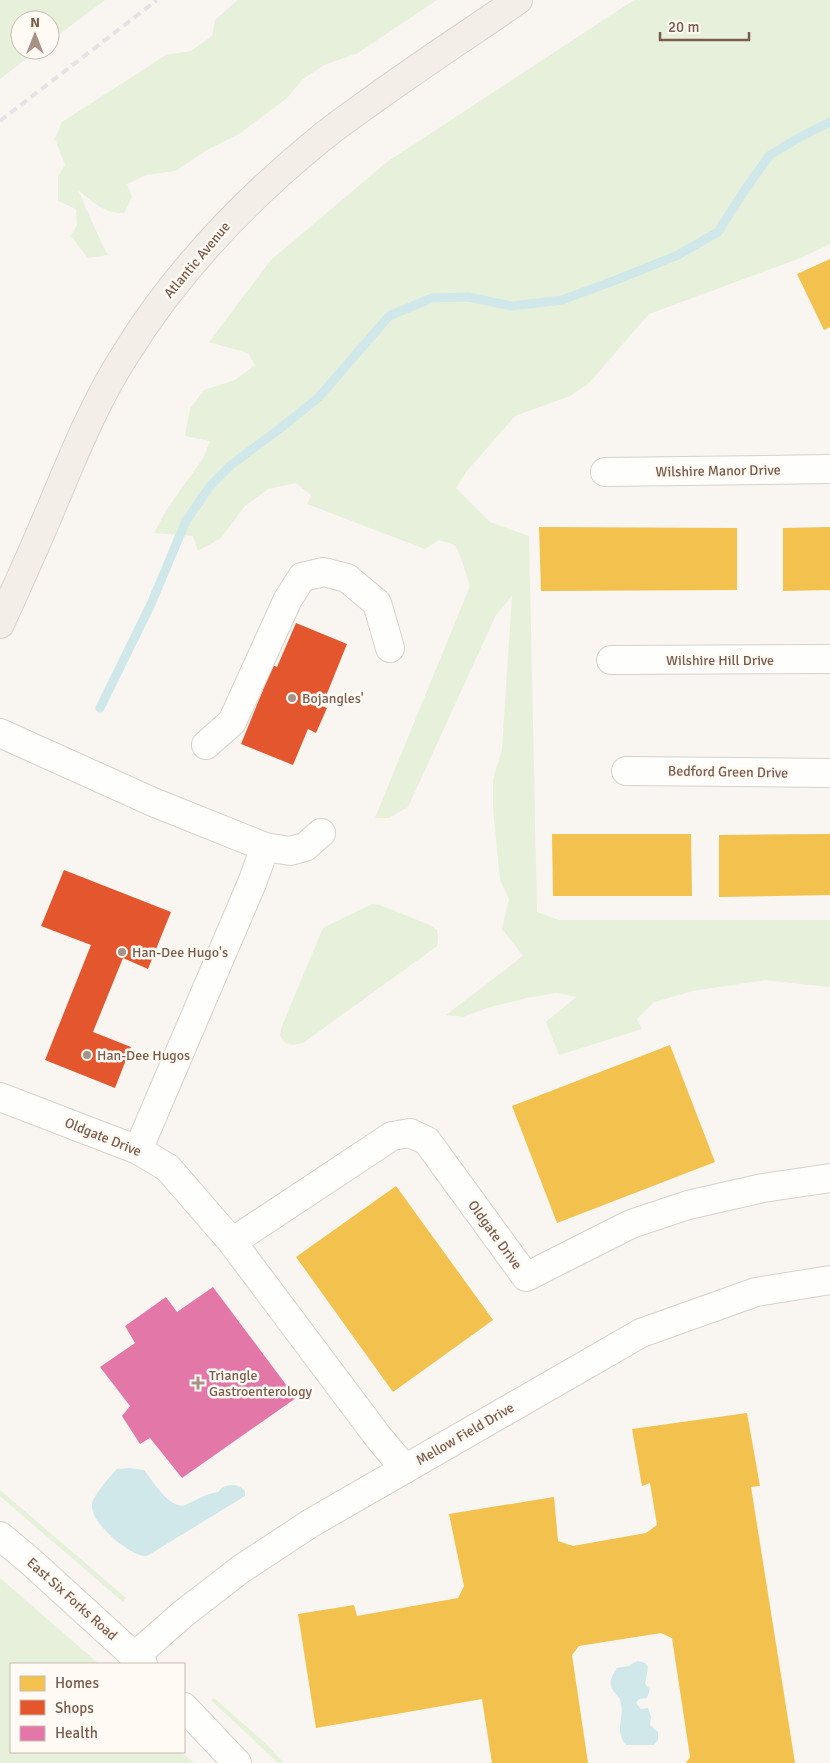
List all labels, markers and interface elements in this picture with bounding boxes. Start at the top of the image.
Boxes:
north arrow [10,10,60,60]
scale bar [660,10,749,42]
text: N [30,14,40,31]
text: 20 m [668,18,699,36]
street label: Atlantic Avenue [160,218,234,302]
street label: Wilshire Manor Drive [655,461,781,481]
street label: Wilshire Hill Drive [666,652,774,669]
place label: Bojangles' [302,690,364,707]
marker: Bojangles' [286,692,298,704]
street label: Bedford Green Drive [668,762,788,782]
place label: Han-Dee Hugo's [132,944,228,961]
marker: Han-Dee Hugo's [116,946,128,958]
place label: Han-Dee Hugos [97,1047,190,1064]
marker: Han-Dee Hugos [81,1049,93,1061]
street label: Oldgate Drive [62,1114,144,1160]
street label: Oldgate Drive [464,1197,526,1273]
place label: Triangle Gastroenterology [209,1367,313,1400]
marker: Triangle Gastroenterology [191,1376,205,1390]
street label: Mellow Field Drive [413,1399,517,1469]
street label: East Six Forks Road [23,1554,121,1644]
legend [10,1663,185,1753]
text: Homes [55,1674,99,1692]
text: Shops [55,1699,94,1717]
text: Health [55,1724,98,1742]

